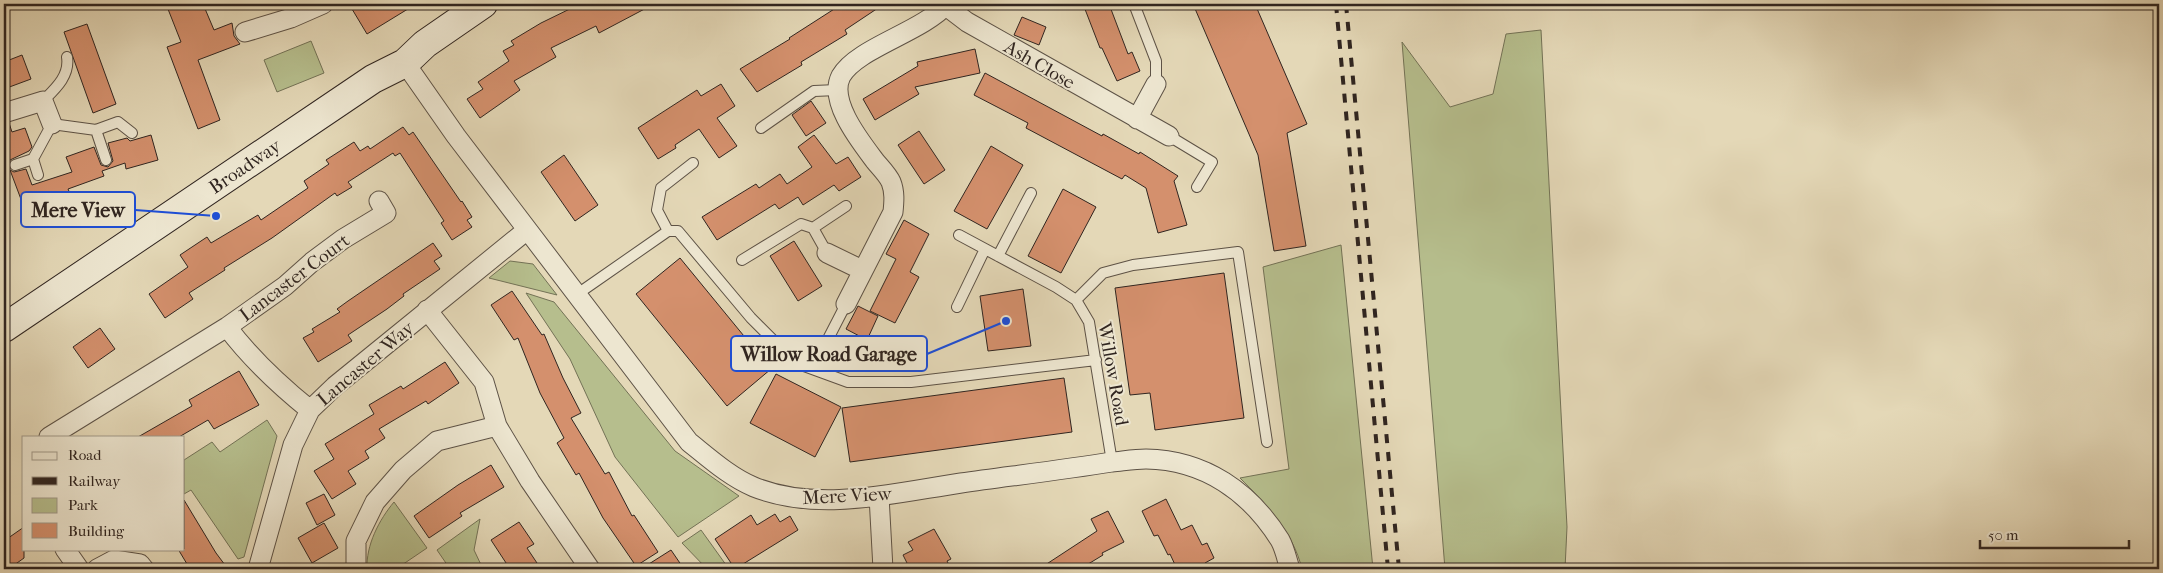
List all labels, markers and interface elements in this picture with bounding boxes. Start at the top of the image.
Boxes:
street label: Ash Close [999,35,1079,94]
street label: Broadway [205,134,286,199]
callout: Mere View [21,192,135,227]
text: Mere View [30,199,126,222]
street label: Lancaster Court [235,229,354,326]
street label: Lancaster Way [313,316,419,411]
street label: Willow Road [1093,320,1133,428]
callout: Willow Road Garage [731,336,927,371]
text: Willow Road Garage [740,343,917,366]
legend [22,436,185,550]
text: Road [68,446,102,464]
text: Railway [68,472,121,490]
street label: Mere View [802,483,893,509]
text: Park [68,496,98,514]
scale bar [1980,518,2129,550]
text: Building [68,522,125,540]
text: 50 m [1988,526,2019,544]

